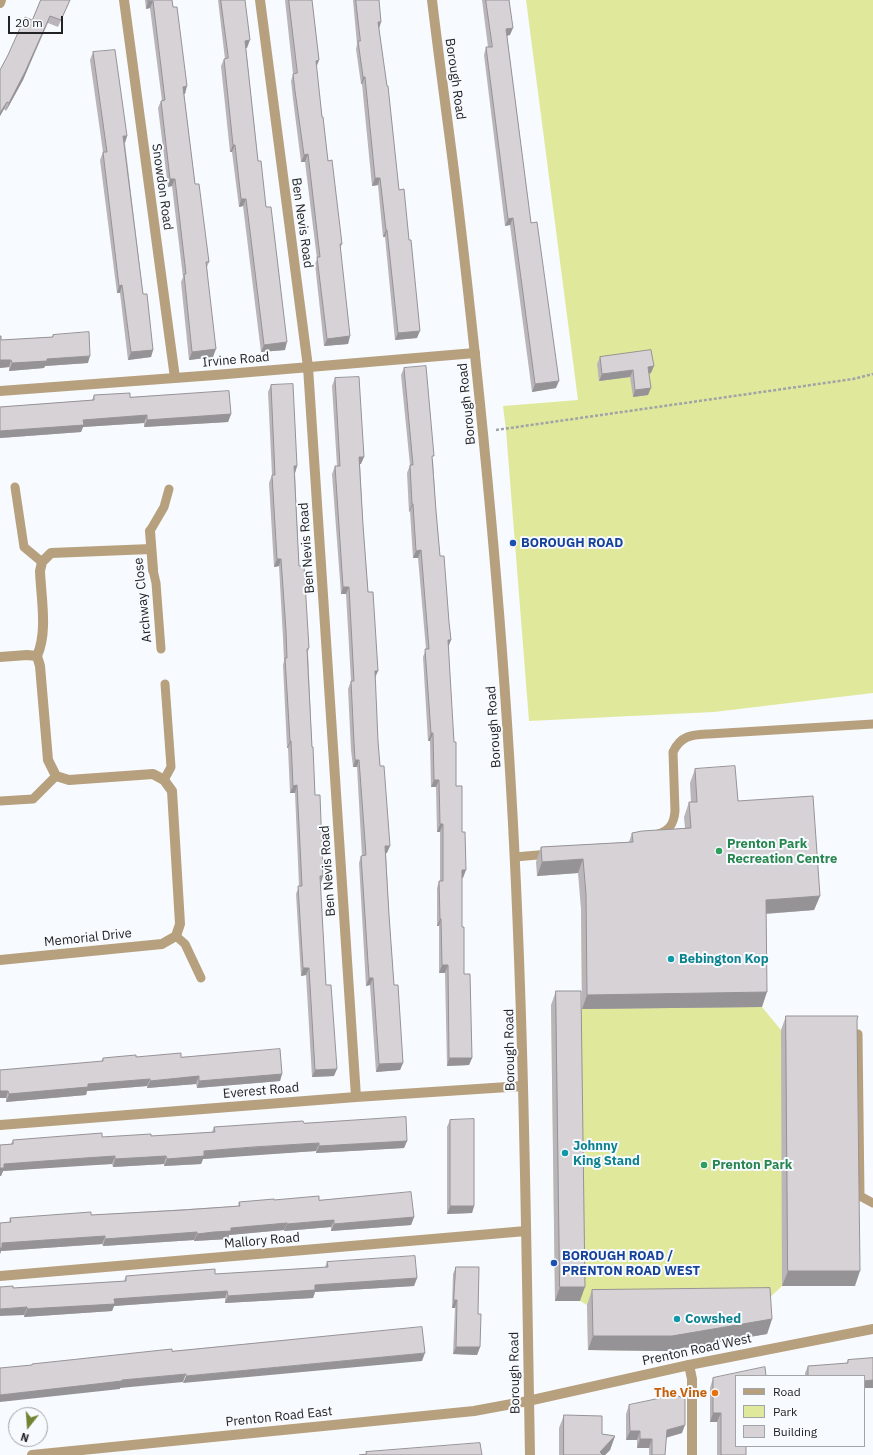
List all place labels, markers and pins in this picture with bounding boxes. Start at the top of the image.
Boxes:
place label: BOROUGH ROAD [521,535,623,551]
marker: BOROUGH ROAD [508,538,518,548]
place label: Prenton Park Recreation Centre [727,836,837,867]
marker: Prenton Park Recreation Centre [714,846,724,856]
place label: Bebington Kop [679,951,769,967]
marker: Bebington Kop [666,954,676,964]
place label: Johnny King Stand [573,1138,640,1169]
marker: Johnny King Stand [560,1148,570,1158]
place label: Prenton Park [712,1157,792,1173]
marker: Prenton Park [699,1160,709,1170]
place label: BOROUGH ROAD / PRENTON ROAD WEST [562,1248,700,1279]
marker: BOROUGH ROAD / PRENTON ROAD WEST [549,1258,559,1268]
place label: Cowshed [685,1311,741,1327]
marker: Cowshed [672,1314,682,1324]
place label: The Vine [654,1385,707,1401]
marker: The Vine [710,1388,720,1398]

